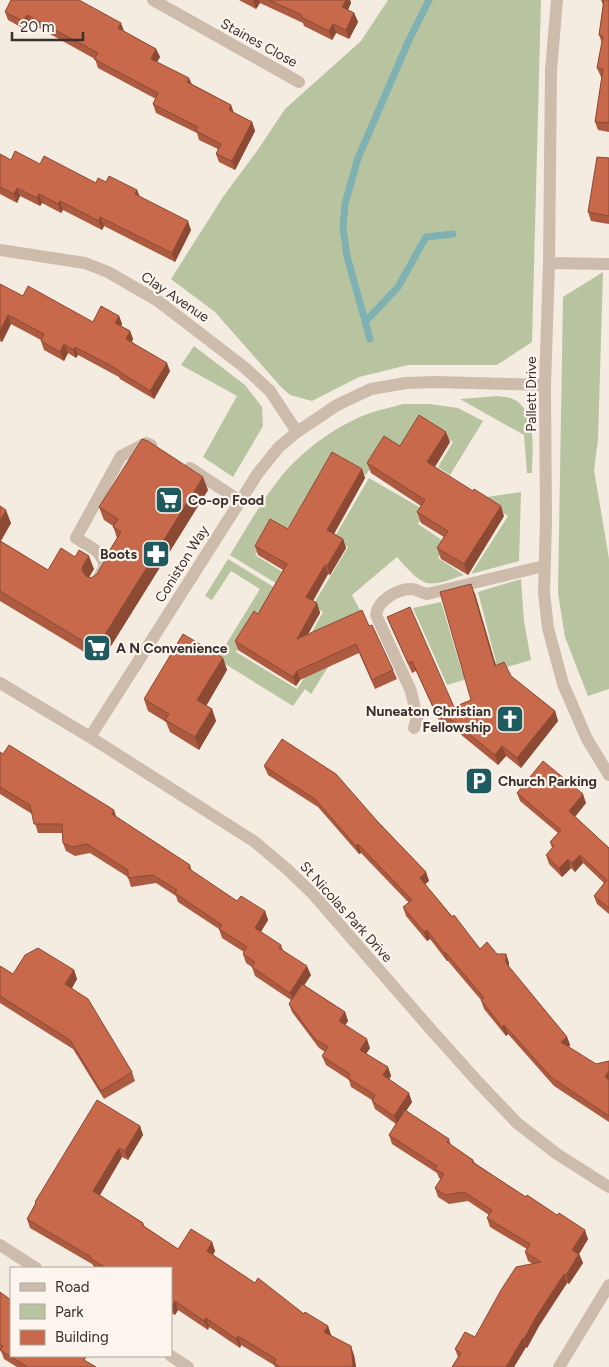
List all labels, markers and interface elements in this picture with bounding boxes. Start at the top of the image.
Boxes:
scale bar [12,10,84,42]
street label: Staines Close [218,15,301,71]
text: 20 m [20,18,54,36]
street label: Clay Avenue [138,268,213,326]
street label: Pallett Drive [523,356,540,432]
supermarket icon: Co-op Food [154,485,184,515]
place label: Co-op Food [188,492,264,509]
street label: Coniston Way [152,522,213,606]
pharmacy icon: Boots [141,539,171,569]
place label: Boots [100,546,137,563]
supermarket icon: A N Convenience [82,633,112,663]
place label: A N Convenience [116,640,228,657]
place label: Nuneaton Christian Fellowship [366,703,491,736]
church icon: Nuneaton Christian Fellowship [495,704,525,734]
parking icon: Church Parking [464,766,494,796]
place label: Church Parking [498,773,597,790]
street label: St Nicolas Park Drive [296,858,396,966]
legend [10,1267,172,1357]
text: Road [55,1278,90,1296]
text: Park [55,1303,84,1321]
text: Building [55,1328,109,1346]

